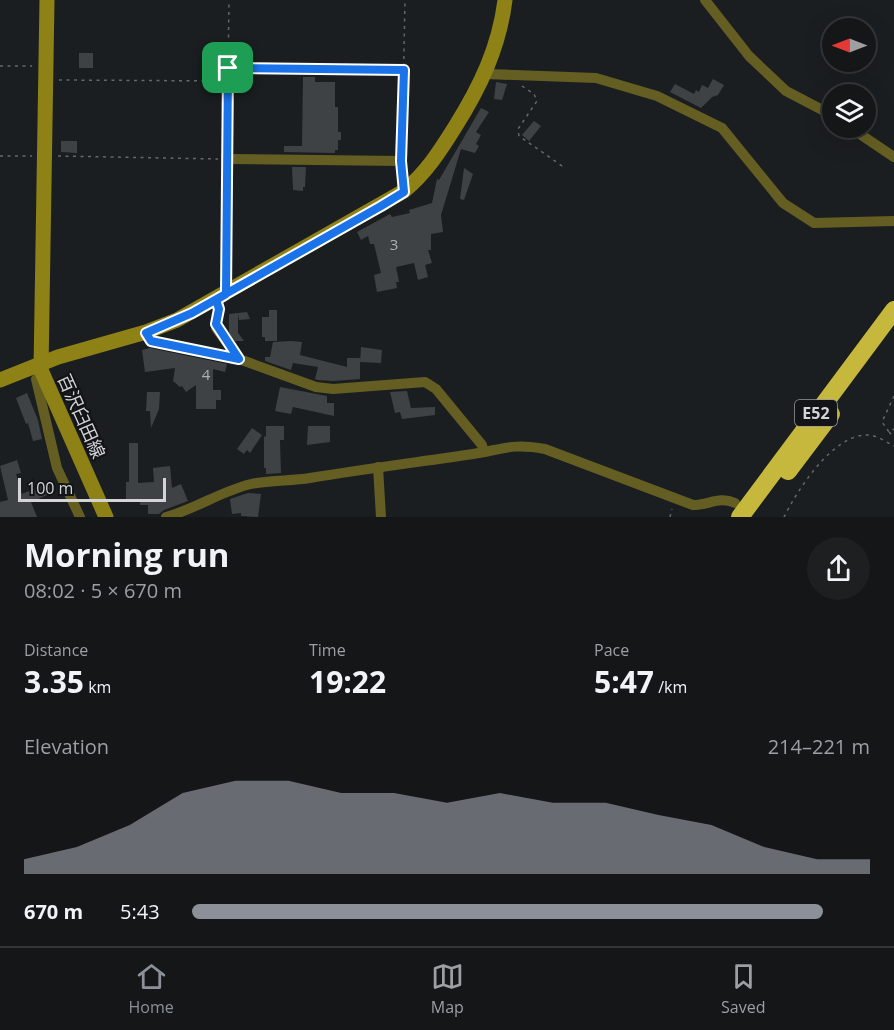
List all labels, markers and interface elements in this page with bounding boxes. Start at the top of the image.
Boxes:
north arrow [822,18,876,72]
map controls [822,18,876,138]
pin [202,42,253,93]
icon: arrive [211,51,244,84]
button: layers [822,84,876,138]
house number: 3 [390,234,398,254]
house number: 4 [202,364,211,384]
street label: 百沢臼田線 [53,370,111,462]
road number: E52 [795,400,837,426]
scale bar [18,475,166,502]
text: 100 m [27,477,73,499]
text: Morning run [24,532,230,577]
button: share [807,537,870,600]
text: 08:02 · 5 × 670 m [24,577,182,604]
text: Distance [24,639,88,661]
text: Time [309,639,346,661]
text: Pace [594,639,629,661]
text: 3.35 [24,661,84,702]
text: 19:22 [309,661,386,702]
text: 5:47 [594,661,654,702]
text: km [84,676,111,698]
text: /km [654,676,687,698]
text: Elevation [24,733,109,760]
text: 214–221 m [768,733,870,760]
text: 670 m [24,898,83,925]
text: 5:43 [120,898,160,925]
tab: Home [129,960,174,1018]
tab: Map [431,960,464,1018]
tab: Saved [721,960,765,1018]

